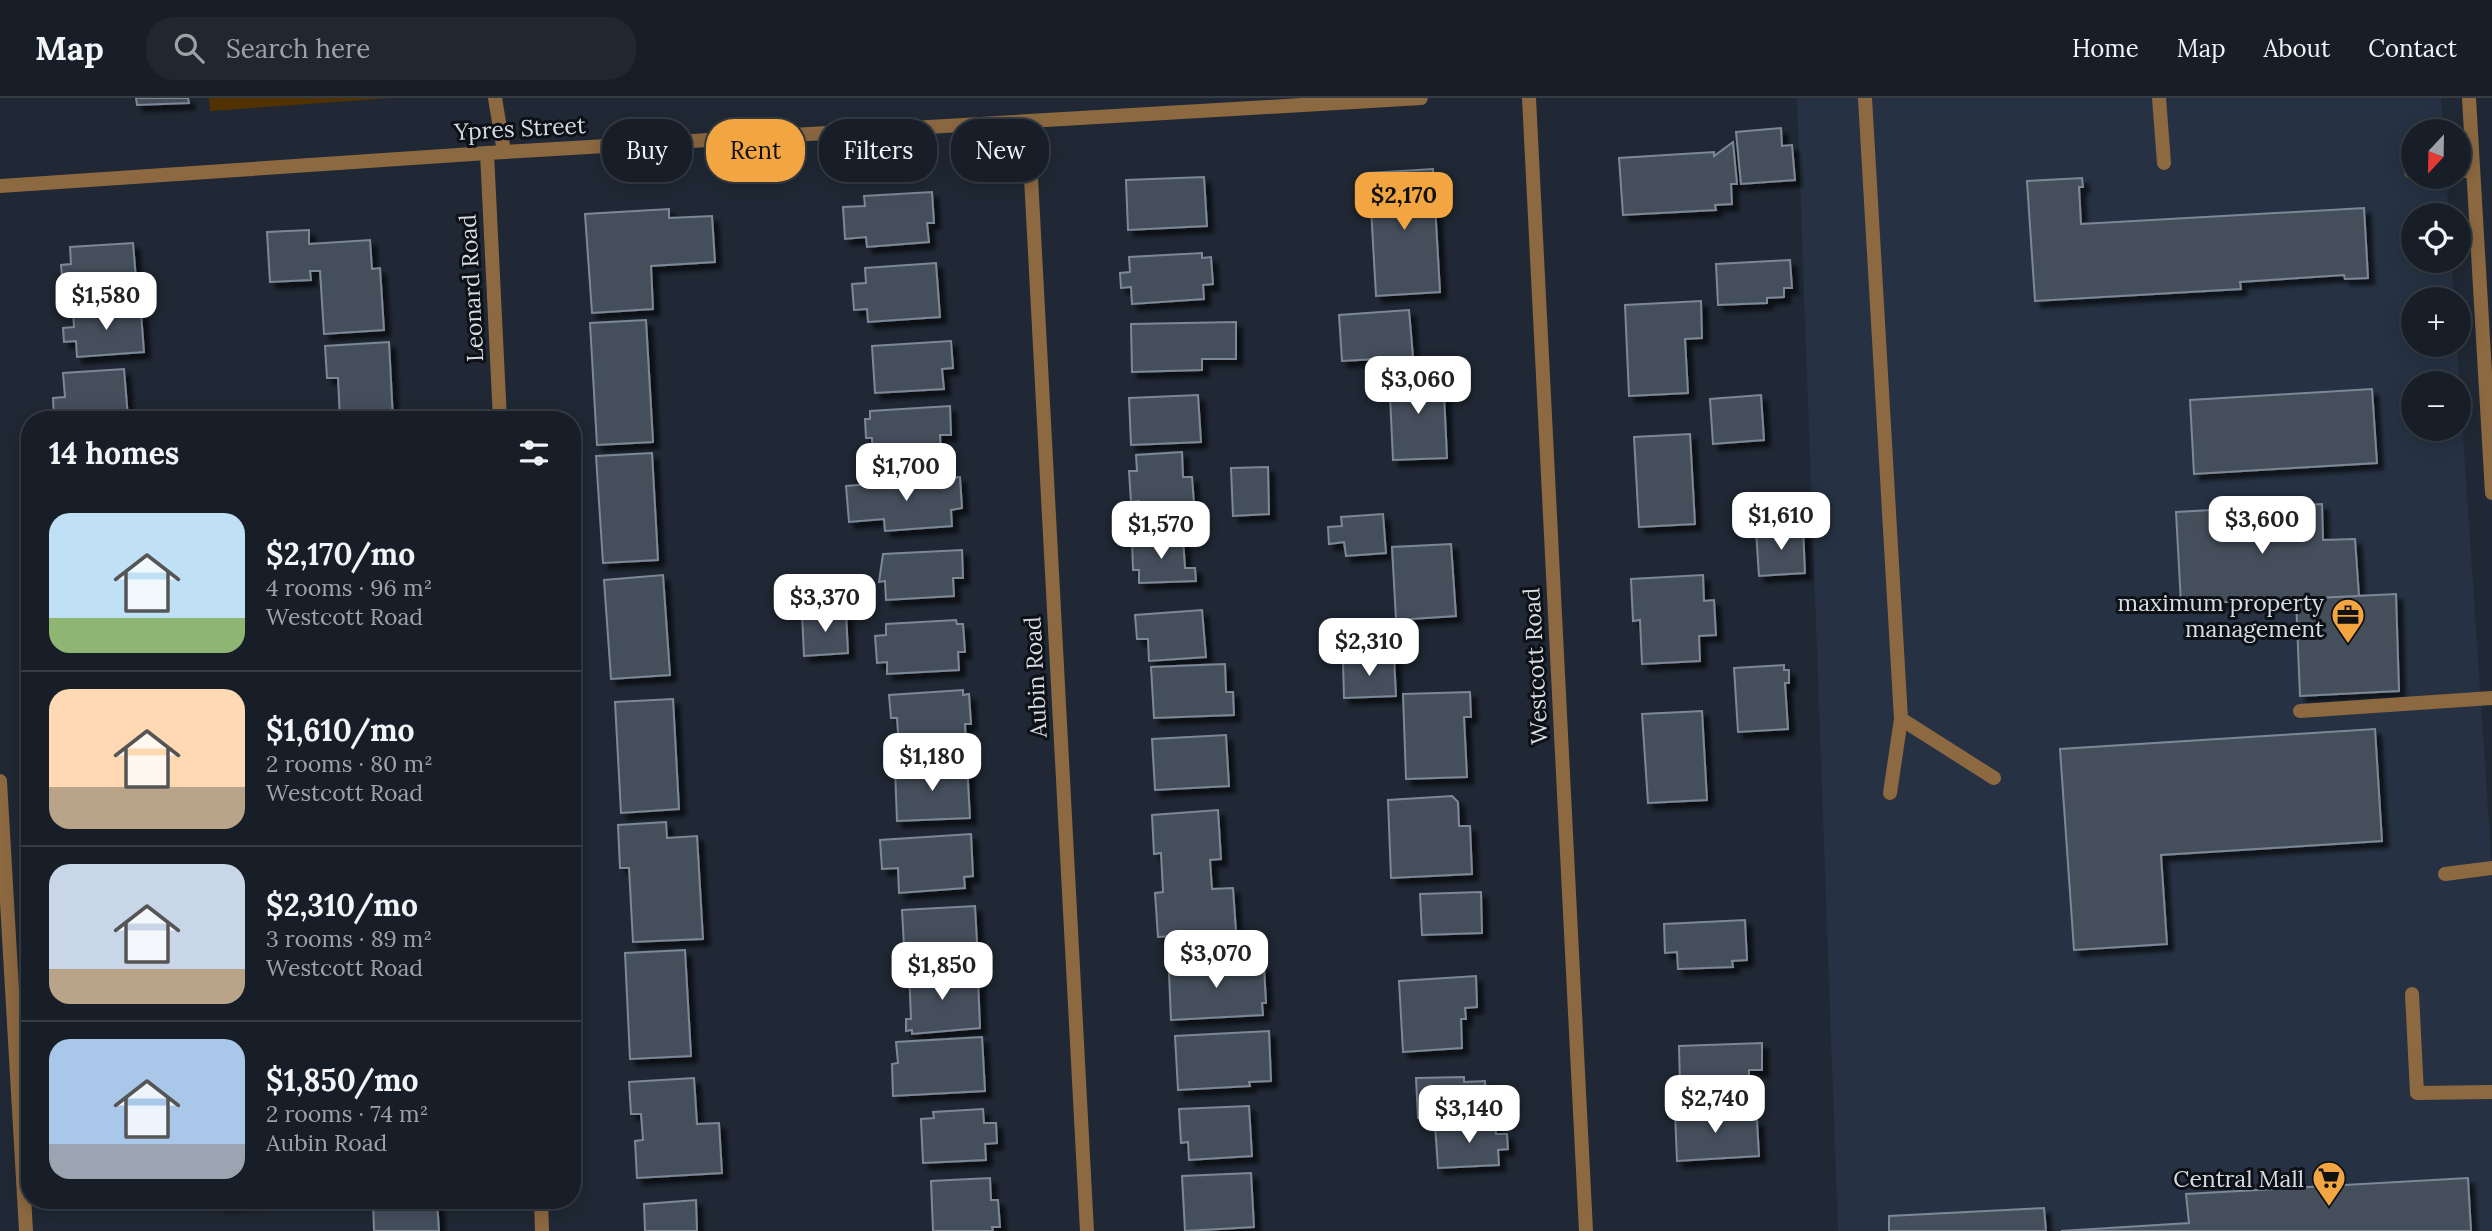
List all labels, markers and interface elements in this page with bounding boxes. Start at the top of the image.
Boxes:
search box [146,17,636,80]
text: Map [35,27,104,69]
icon: search [170,29,208,67]
text: Search here [226,32,370,65]
text: Home [2072,33,2139,64]
text: Map [2177,33,2226,64]
text: About [2264,33,2330,64]
text: Contact [2368,33,2457,64]
street label: Ypres Street [453,110,586,146]
chip: Buy [602,119,692,182]
chip: Rent [706,119,805,182]
chip: Filters [819,119,937,182]
chip: New [951,119,1049,182]
north arrow [2401,119,2471,189]
map controls [2401,119,2471,441]
pin: $2,170 [1347,172,1461,232]
text: $2,170 [1371,180,1437,209]
button: locate [2401,203,2471,273]
street label: Leonard Road [453,213,489,363]
pin: $1,580 [49,272,163,332]
text: $1,580 [72,280,140,309]
button: + [2401,287,2471,357]
pin: $3,060 [1361,356,1475,416]
text: $3,060 [1381,364,1455,393]
button: − [2401,371,2471,441]
text: 14 homes [49,434,179,472]
icon: filters [515,434,553,472]
pin: $1,700 [849,444,963,503]
text: $1,700 [872,451,940,480]
pin: $1,610 [1724,492,1838,552]
pin: $3,600 [2205,496,2319,556]
text: $1,610 [1748,500,1814,529]
pin: $1,570 [1104,502,1218,561]
text: $3,600 [2225,504,2299,533]
text: $1,570 [1128,509,1194,538]
text: $2,170/mo [266,535,415,573]
icon: home [105,541,189,625]
text: 4 rooms · 96 m² [266,573,432,602]
pin: $3,370 [768,574,882,634]
text: $3,370 [790,582,860,611]
street label: Westcott Road [1516,587,1554,745]
place label: maximum property management [2118,588,2325,643]
office icon: maximum property management [2329,596,2367,645]
text: Westcott Road [266,602,423,631]
street label: Aubin Road [1017,615,1053,739]
pin: $2,310 [1312,618,1426,678]
text: $2,310 [1335,626,1403,655]
text: $1,610/mo [266,711,415,749]
icon: home [105,717,189,801]
pin: $1,180 [875,734,989,793]
text: $1,180 [899,741,965,770]
text: 2 rooms · 80 m² [266,749,433,778]
text: Westcott Road [266,778,423,807]
text: $2,310/mo [266,886,418,924]
icon: home [105,892,189,976]
text: 3 rooms · 89 m² [266,924,432,953]
pin: $3,070 [1159,930,1273,990]
text: $3,070 [1180,938,1252,967]
pin: $1,850 [885,942,999,1002]
text: $1,850 [908,950,976,979]
text: Westcott Road [266,953,423,982]
text: $1,850/mo [266,1061,419,1099]
icon: home [105,1067,189,1151]
pin: $2,740 [1658,1076,1772,1135]
text: $2,740 [1681,1083,1749,1112]
pin: $3,140 [1412,1086,1526,1145]
text: $3,140 [1435,1093,1503,1122]
text: 2 rooms · 74 m² [266,1099,428,1128]
text: Aubin Road [266,1128,387,1157]
supermarket icon: Central Mall [2310,1159,2348,1208]
place label: Central Mall [2173,1164,2304,1193]

